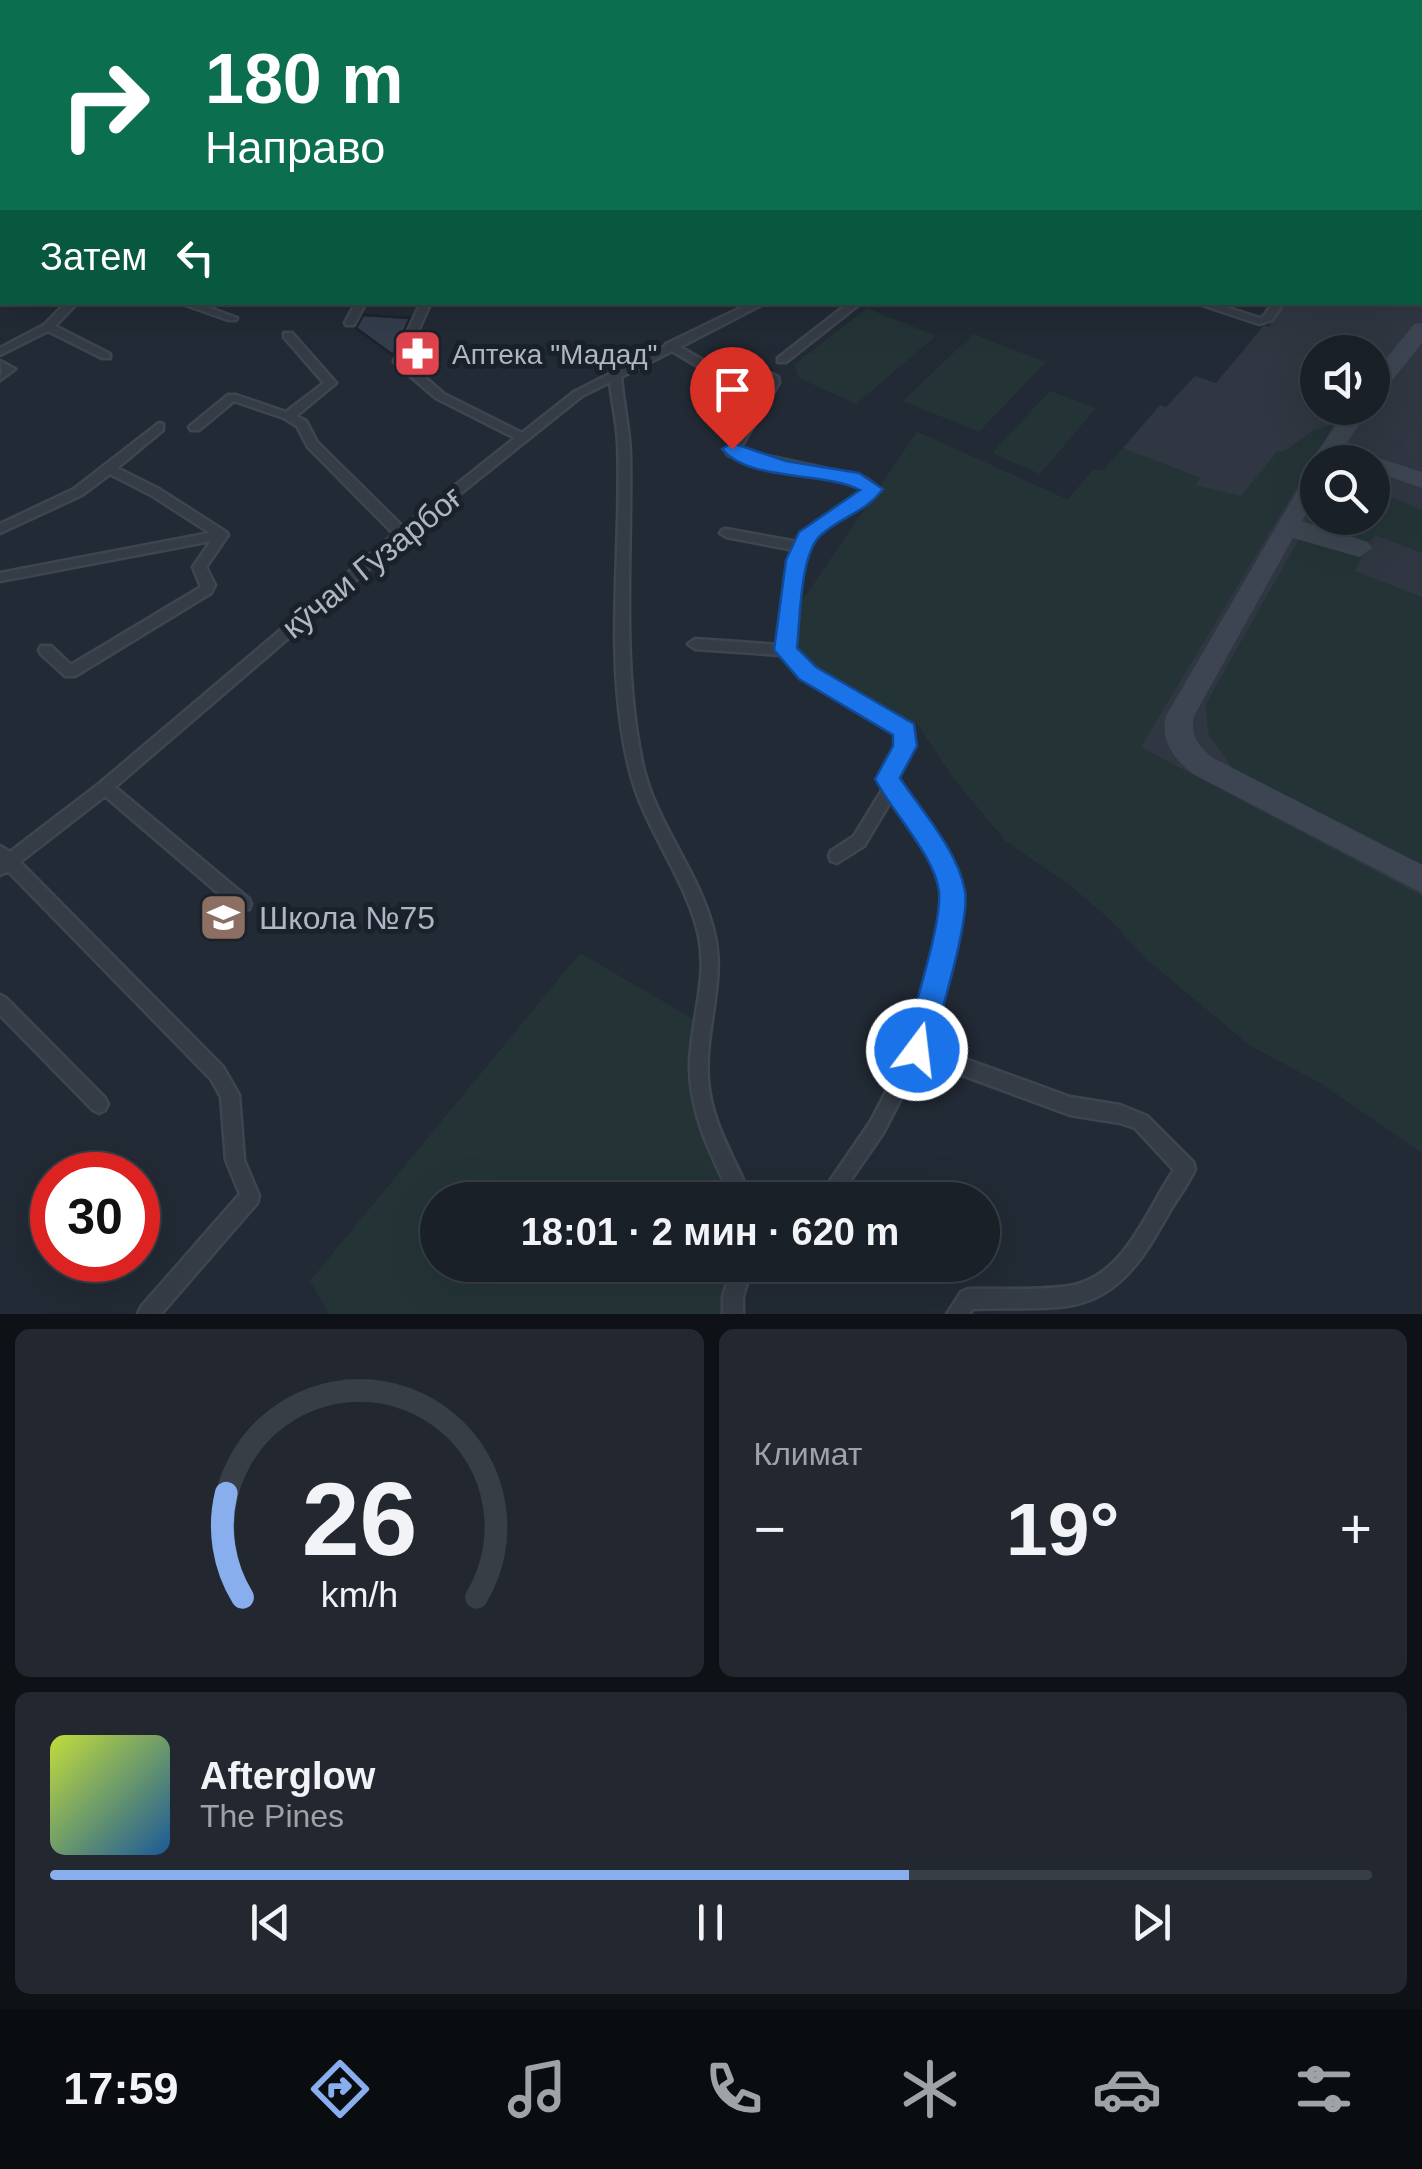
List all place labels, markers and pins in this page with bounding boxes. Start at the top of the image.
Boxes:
pharmacy icon: Аптека "Мадад" [391,328,443,380]
place label: Аптека "Мадад" [452,339,657,370]
pin [690,347,775,450]
school or university icon: Школа №75 [198,892,250,944]
place label: Школа №75 [259,900,435,936]

